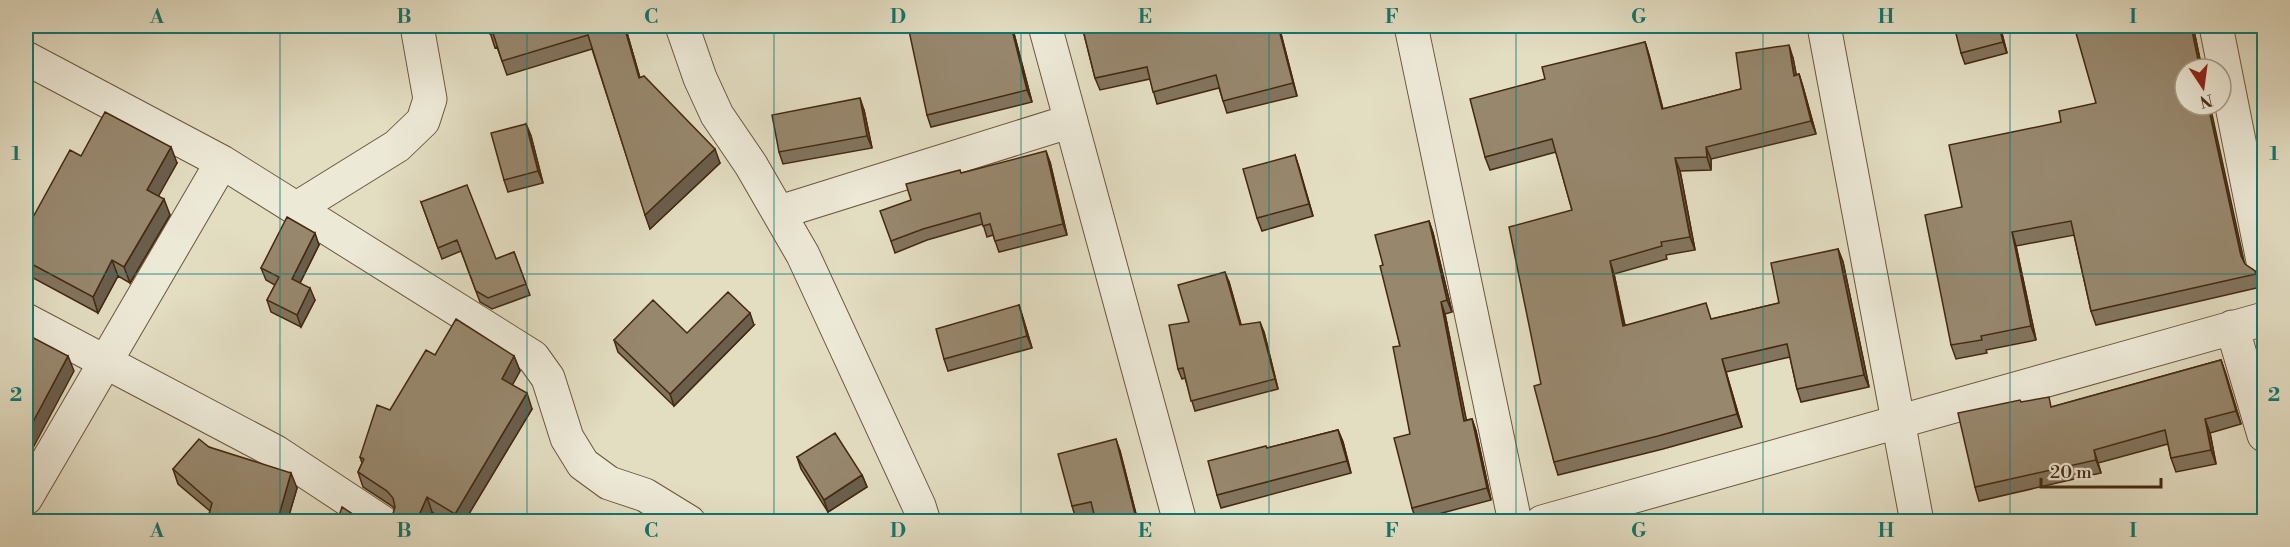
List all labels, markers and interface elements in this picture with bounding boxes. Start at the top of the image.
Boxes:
text: A [149,5,165,30]
text: B [396,5,412,30]
text: C [644,5,658,30]
text: D [890,5,906,30]
text: E [1138,5,1152,30]
text: F [1385,5,1399,30]
text: G [1631,5,1647,30]
text: H [1878,5,1895,30]
text: I [2129,5,2137,30]
north arrow [2173,57,2233,117]
text: N [2197,89,2215,112]
text: 1 [11,142,21,167]
text: 1 [2269,142,2279,167]
text: 2 [10,383,22,408]
text: 2 [2268,383,2280,408]
scale bar [2041,451,2161,489]
text: 20 m [2050,461,2092,484]
text: A [149,519,165,544]
text: B [396,519,412,544]
text: C [644,519,658,544]
text: D [890,519,906,544]
text: E [1138,519,1152,544]
text: F [1385,519,1399,544]
text: G [1631,519,1647,544]
text: H [1878,519,1895,544]
text: I [2129,519,2137,544]

